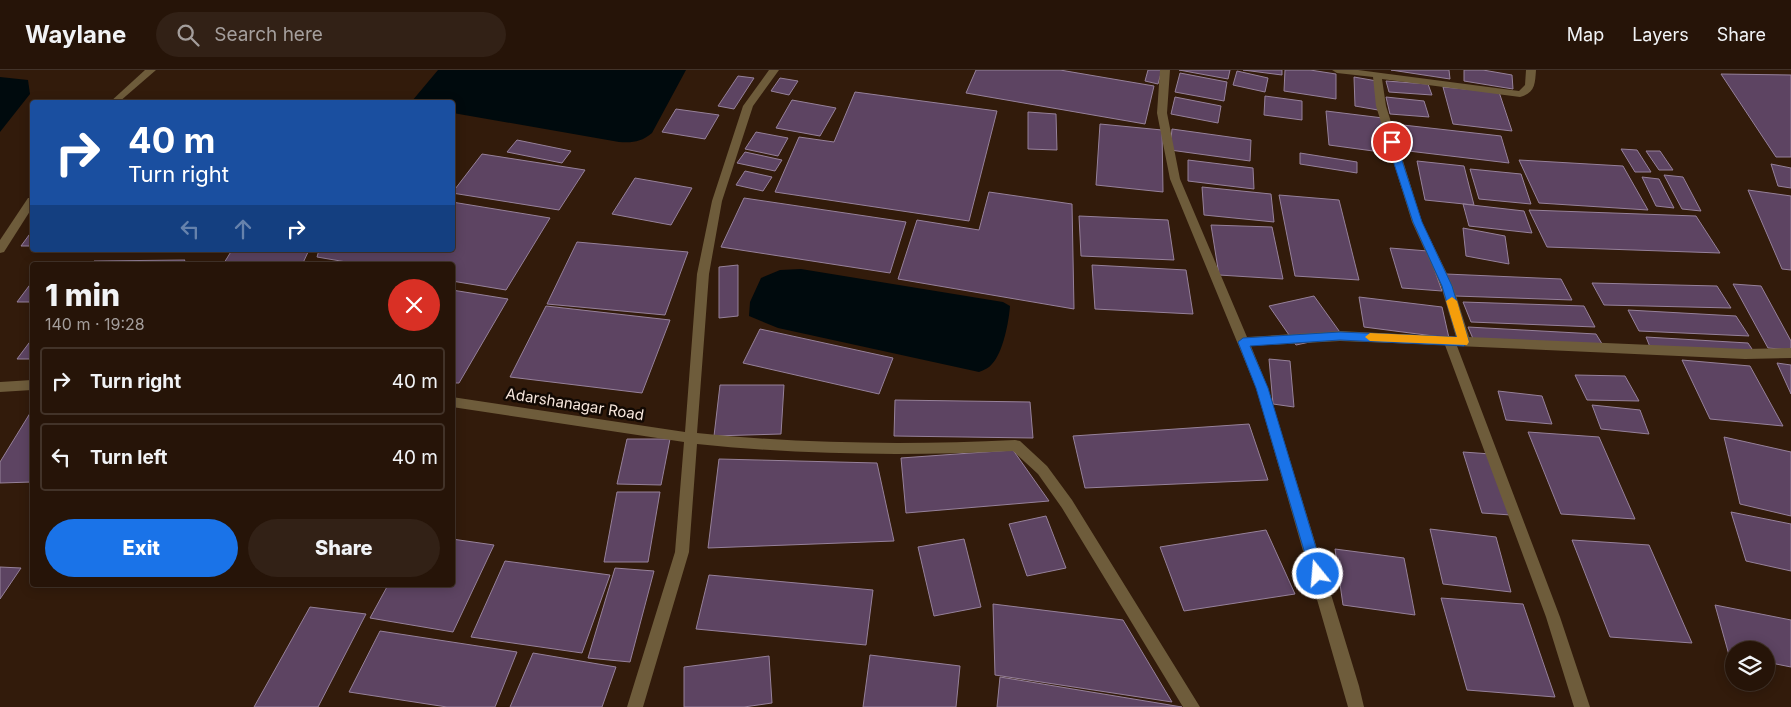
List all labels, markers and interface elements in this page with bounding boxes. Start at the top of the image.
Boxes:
search box [156,12,506,57]
text: Waylane [25,20,126,49]
icon: search [174,21,202,49]
text: Search here [214,23,323,46]
text: Map [1567,24,1604,45]
text: Layers [1632,24,1689,45]
text: Share [1717,24,1766,45]
text: 40 m [128,119,216,161]
icon: right [45,120,110,185]
pin [1371,121,1413,163]
icon: arrive [1378,128,1406,156]
text: Turn right [128,161,229,187]
icon: left [176,215,204,243]
icon: ahead [229,215,257,243]
icon: right [282,215,310,243]
text: 1 min [45,277,120,313]
button: close [388,279,440,331]
text: 140 m · 19:28 [45,314,145,334]
icon: right [47,367,75,395]
text: Turn right [90,370,181,393]
text: 40 m [392,370,438,393]
street label: Adarshanagar Road [504,384,646,424]
icon: left [47,443,75,471]
text: Turn left [90,446,168,469]
text: 40 m [392,446,438,469]
button: Exit [45,519,238,577]
button: Share [248,519,440,577]
position arrow [1291,547,1343,599]
map controls [1725,641,1775,691]
button: layers [1725,641,1775,691]

